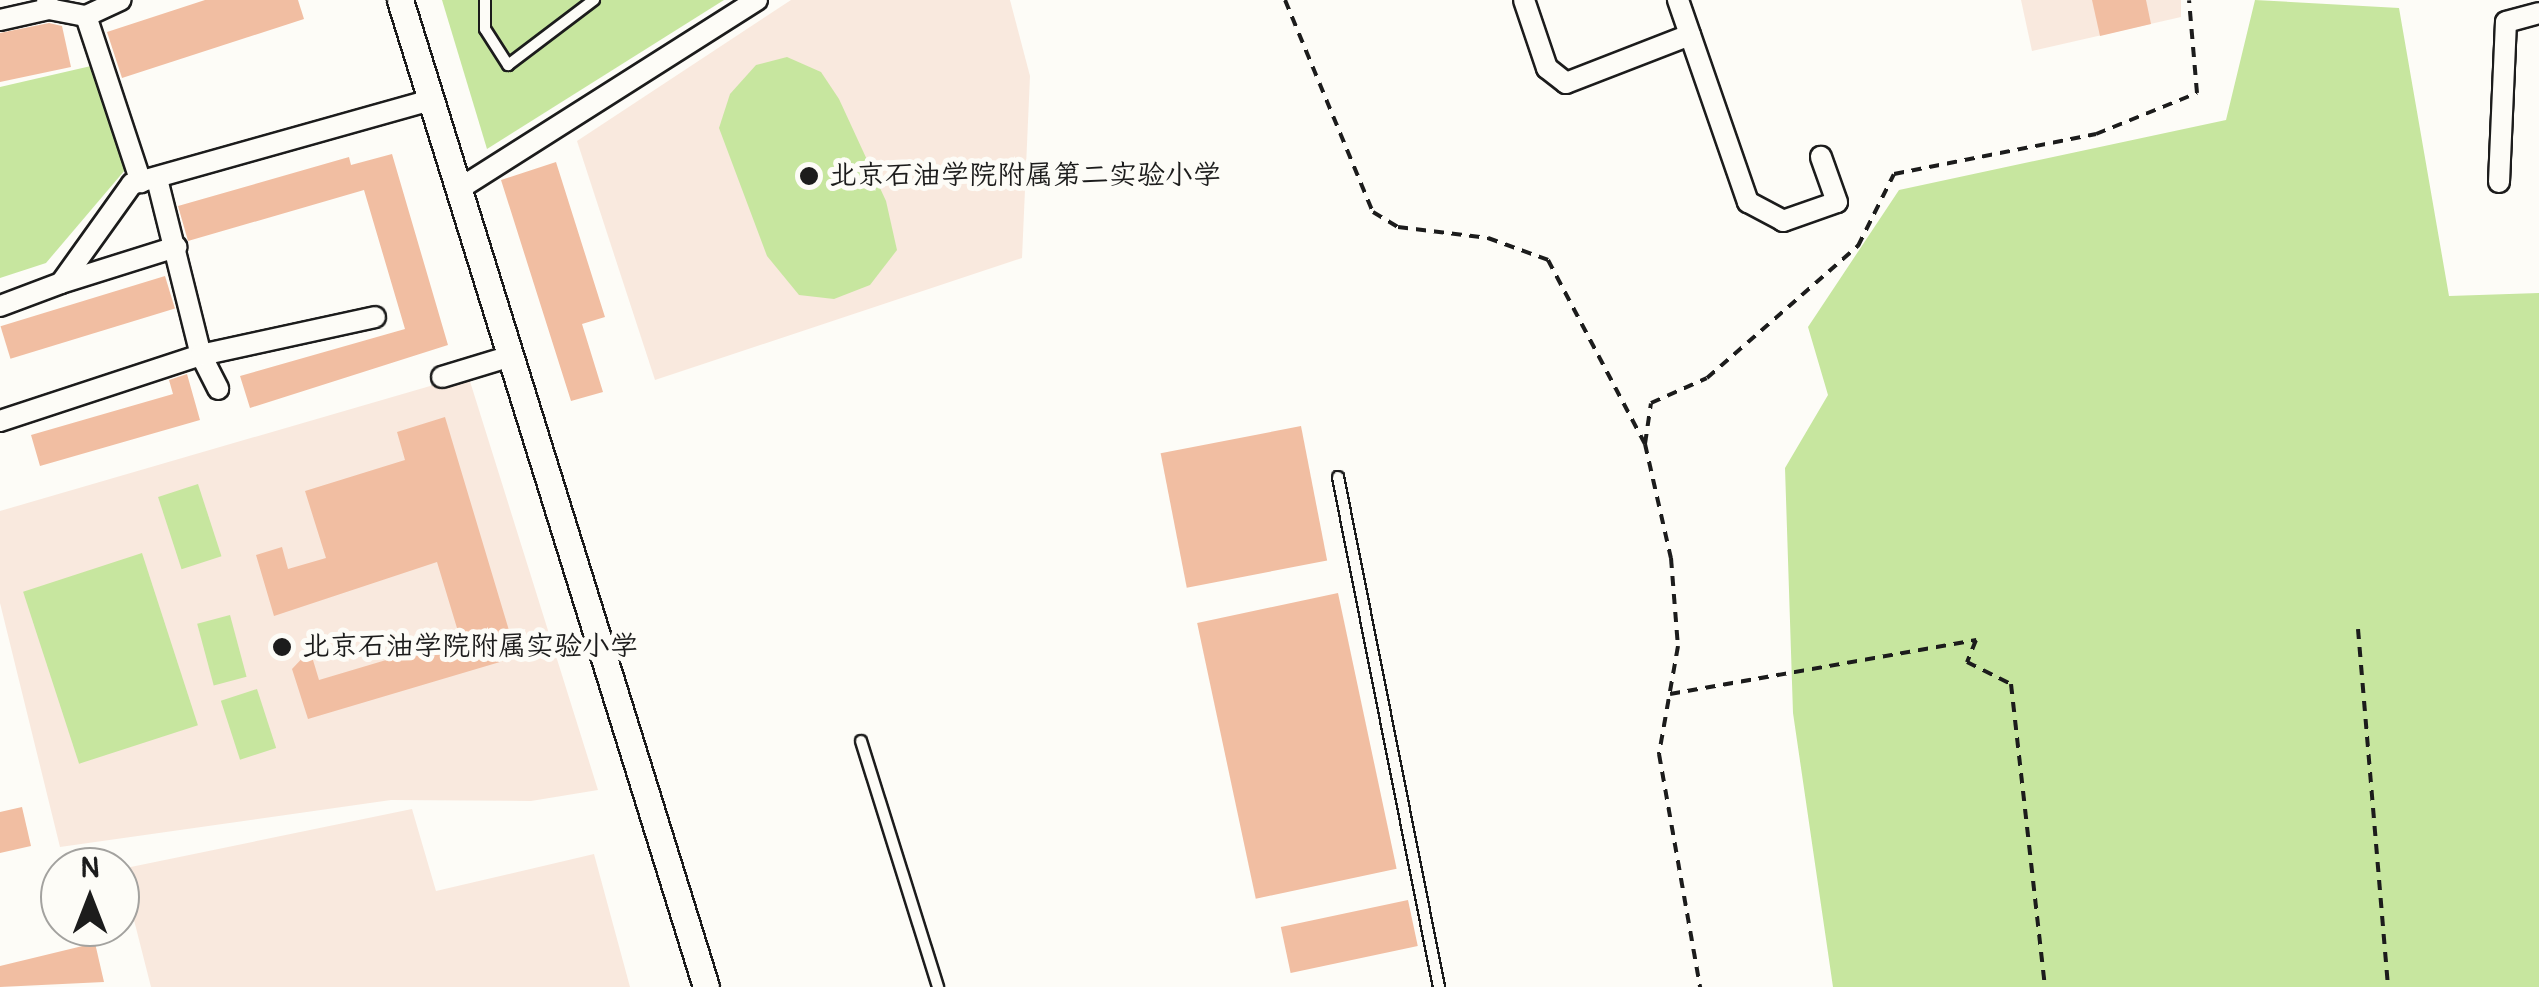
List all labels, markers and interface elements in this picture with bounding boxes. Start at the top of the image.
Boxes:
place label: 北京石油学院附属第二实验小学 [829,159,1221,193]
marker: 北京石油学院附属第二实验小学 [798,165,820,187]
place label: 北京石油学院附属实验小学 [302,630,638,664]
marker: 北京石油学院附属实验小学 [271,636,293,658]
north arrow [40,847,140,947]
text: N [81,851,99,886]

